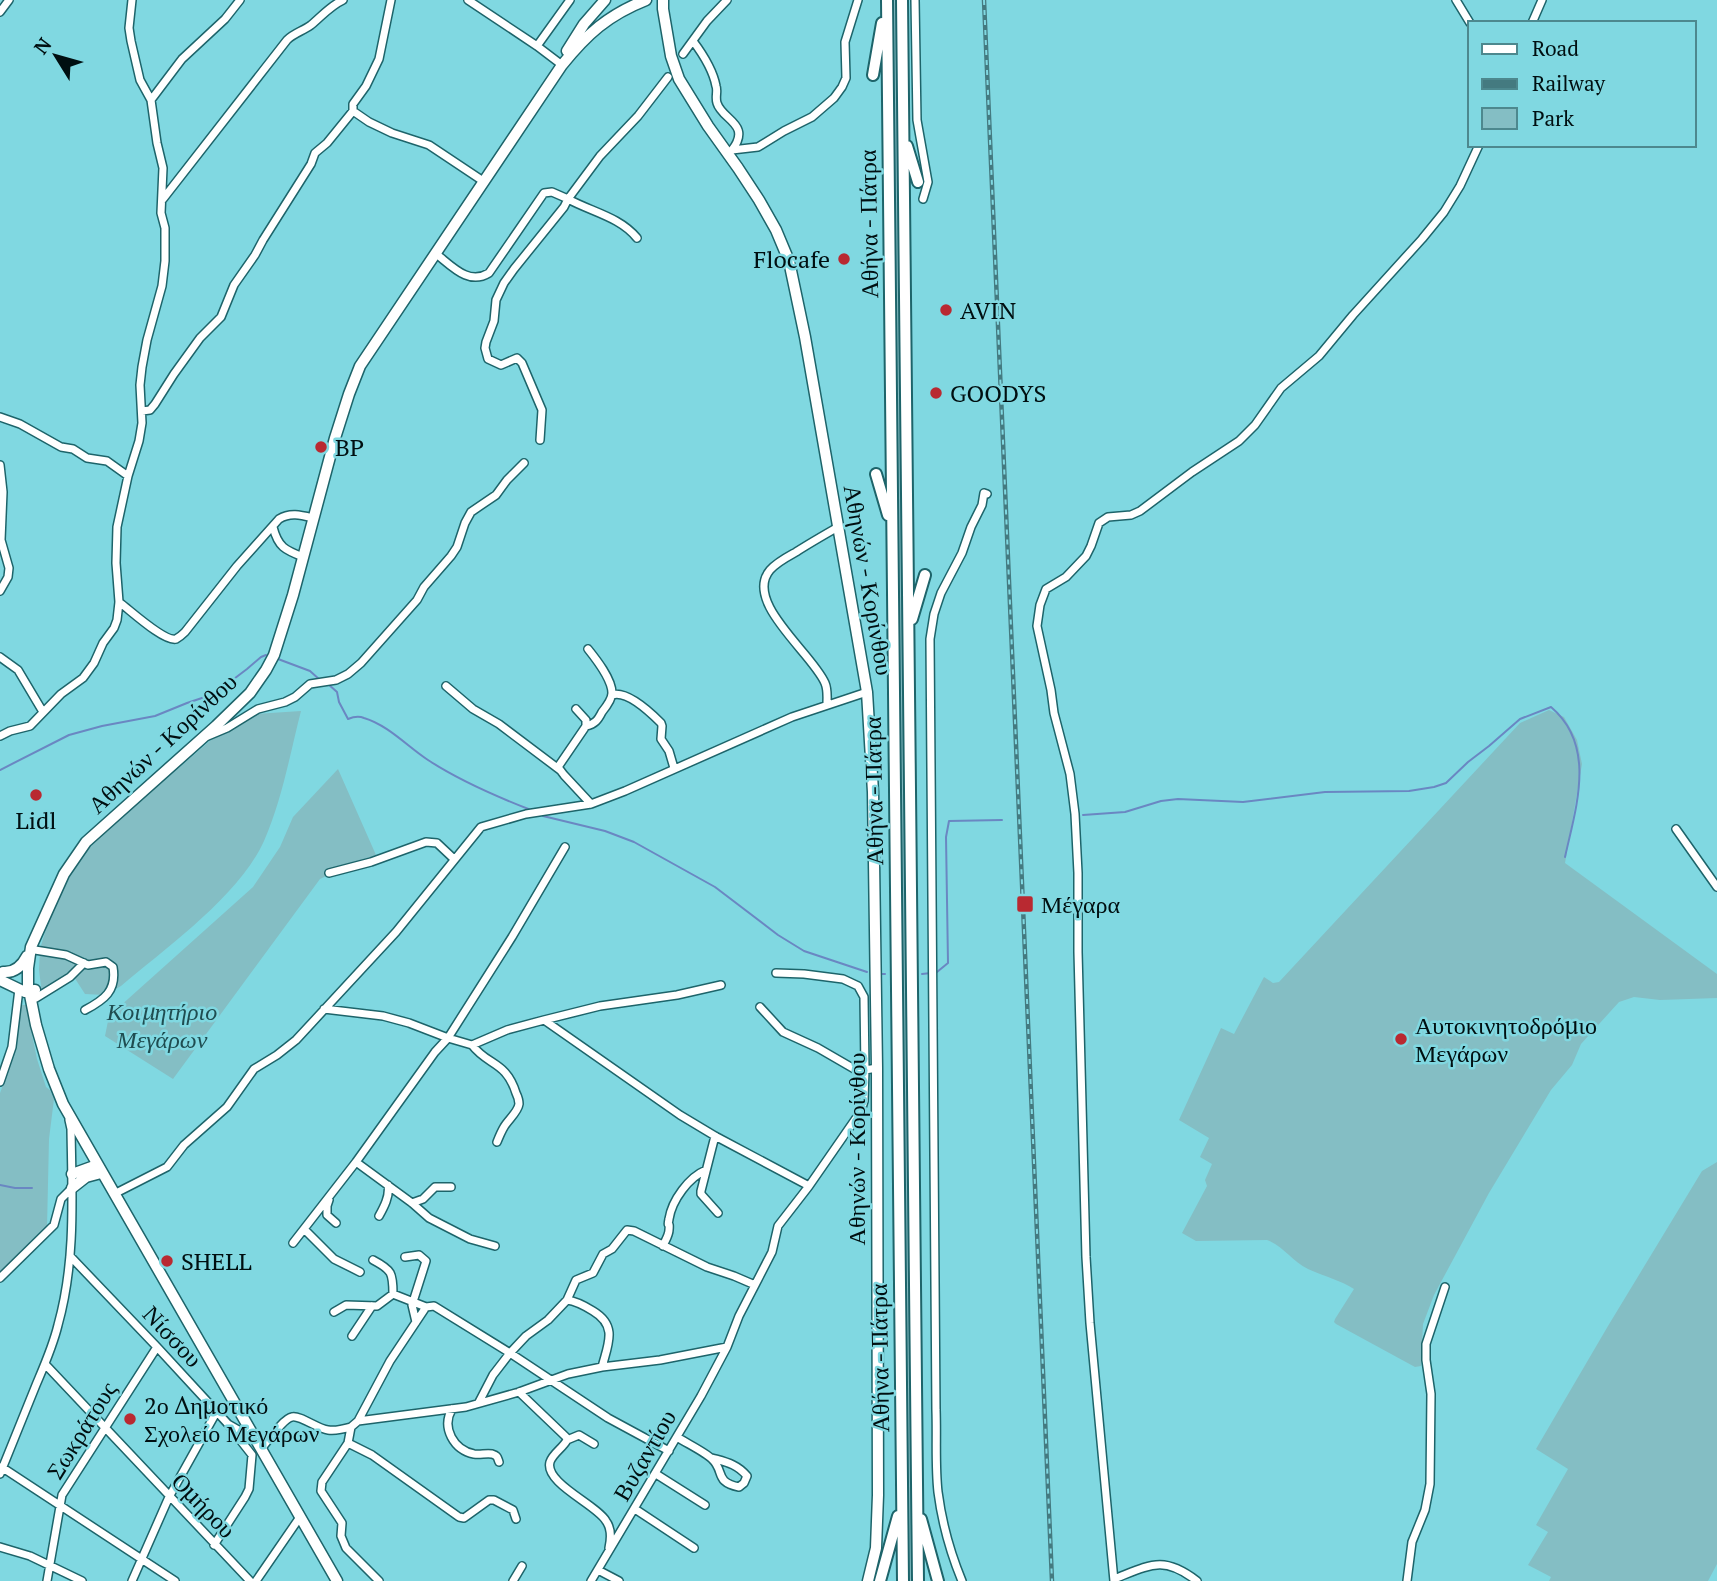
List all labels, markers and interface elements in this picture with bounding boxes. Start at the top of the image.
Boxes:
north arrow [21,21,91,91]
legend [1468,21,1696,147]
text: N [28,32,57,59]
text: Road [1532,34,1579,62]
text: Railway [1532,69,1606,97]
text: Park [1532,104,1574,132]
street label: Αθήνα - Πάτρα [851,149,885,299]
place label: Flocafe [753,243,830,275]
marker: Flocafe [836,251,852,267]
place label: AVIN [960,294,1016,326]
marker: AVIN [938,302,954,318]
place label: GOODYS [950,377,1046,409]
marker: GOODYS [928,385,944,401]
place label: BP [335,431,364,463]
marker: BP [313,439,329,455]
street label: Αθηνών - Κορίνθου [837,482,901,678]
street label: Αθηνών - Κορίνθου [81,666,243,820]
street label: Αθήνα - Πάτρα [856,716,890,866]
marker: Lidl [28,787,44,803]
place label: Lidl [16,804,56,836]
place label: Μέγαρα [1041,888,1121,920]
marker: Μέγαρα [1015,894,1035,914]
park label: Κοιμητήριο Μεγάρων [106,995,217,1055]
place label: Αυτοκινητοδρόμιο Μεγάρων [1415,1009,1597,1069]
marker: Αυτοκινητοδρόμιο Μεγάρων [1393,1031,1409,1047]
street label: Αθηνών - Κορίνθου [840,1053,872,1245]
place label: SHELL [181,1245,252,1277]
marker: SHELL [159,1253,175,1269]
street label: Αθήνα - Πάτρα [862,1283,896,1433]
street label: Νίσσου [136,1298,210,1374]
street label: Σωκράτους [38,1375,124,1485]
place label: 2ο Δημοτικό Σχολείο Μεγάρων [144,1389,319,1449]
street label: Βυζαντίου [605,1404,683,1506]
marker: 2ο Δημοτικό Σχολείο Μεγάρων [122,1411,138,1427]
street label: Ομήρου [165,1465,243,1545]

